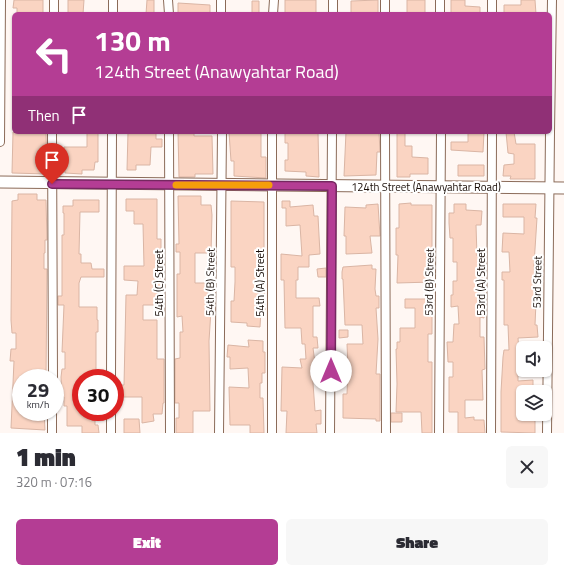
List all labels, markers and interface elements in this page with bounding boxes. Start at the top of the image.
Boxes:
text: 130 m [94,19,171,62]
icon: left [28,28,80,80]
text: 124th Street (Anawyahtar Road) [94,58,339,85]
text: Then [28,104,60,127]
icon: arrive [68,104,90,126]
pin [35,143,69,184]
icon: arrive [41,149,63,171]
street label: 124th Street (Anawyahtar Road) [351,179,501,195]
street label: 54th (B) Street [201,248,219,316]
street label: 53rd (B) Street [420,248,438,316]
street label: 53rd (A) Street [473,248,489,316]
street label: 54th (C) Street [151,249,167,316]
street label: 54th (A) Street [252,249,268,317]
street label: 53rd Street [529,255,545,308]
map controls [516,341,552,421]
button: sound [516,341,552,377]
position arrow [310,350,352,392]
speed limit sign: 30 [72,369,124,421]
text: 29 [27,374,49,405]
button: layers [516,385,552,421]
text: km/h [27,397,49,412]
text: 1 min [16,439,76,475]
button: close [506,446,548,488]
text: 320 m · 07:16 [16,472,92,492]
button: Exit [16,519,278,565]
button: Share [286,519,548,565]

